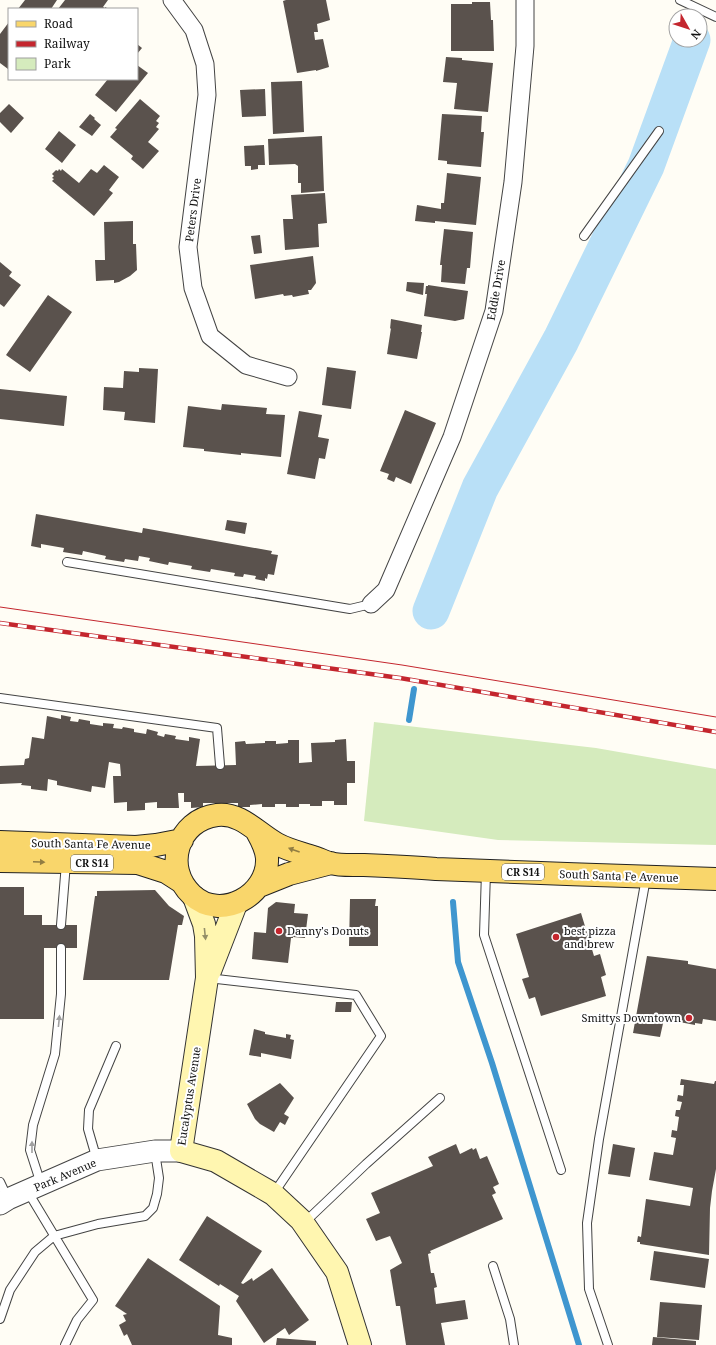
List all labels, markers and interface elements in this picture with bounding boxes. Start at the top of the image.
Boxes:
legend [8,8,138,80]
north arrow [668,8,708,48]
text: Road [44,15,74,32]
text: N [687,27,705,43]
text: Railway [44,35,90,52]
text: Park [44,55,72,72]
street label: Peters Drive [181,177,204,243]
street label: Eddie Drive [483,258,508,322]
street label: South Santa Fe Avenue [31,835,151,852]
one-way arrow [287,847,299,853]
road number: CR S14 [71,855,113,871]
one-way arrow [33,859,46,865]
road number: CR S14 [502,864,544,880]
street label: South Santa Fe Avenue [559,866,679,885]
place label: Danny's Donuts [287,923,369,938]
place label: best pizza and brew [564,923,616,951]
marker: Danny's Donuts [274,926,284,936]
one-way arrow [202,928,208,940]
marker: best pizza and brew [551,932,561,942]
place label: Smittys Downtown [582,1010,681,1025]
marker: Smittys Downtown [684,1013,694,1023]
one-way arrow [55,1015,62,1027]
street label: Eucalyptus Avenue [173,1045,204,1146]
one-way arrow [28,1141,35,1154]
street label: Park Avenue [31,1155,98,1194]

